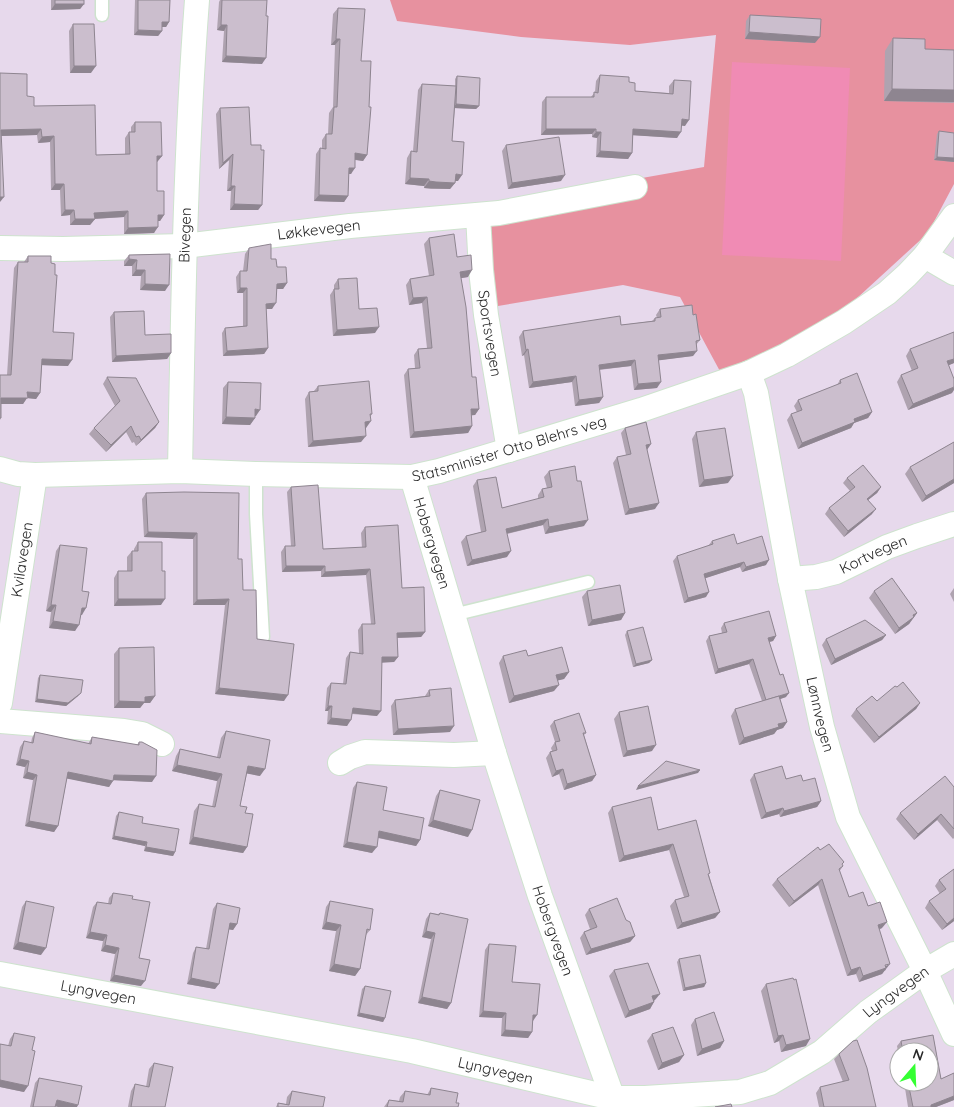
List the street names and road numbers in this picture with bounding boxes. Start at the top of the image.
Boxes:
street label: Bivegen [174,207,195,263]
street label: Løkkevegen [276,215,361,244]
street label: Sportsvegen [474,289,506,378]
street label: Statsminister Otto Blehrs veg [410,411,609,486]
street label: Hobergvegen [410,495,455,591]
street label: Kvilavegen [6,521,37,599]
street label: Kortvegen [836,531,909,578]
street label: Lønnvegen [802,675,839,754]
street label: Hobergvegen [528,883,578,978]
street label: Lyngvegen [858,961,932,1021]
street label: Lyngvegen [59,975,138,1008]
street label: Lyngvegen [456,1052,535,1088]

